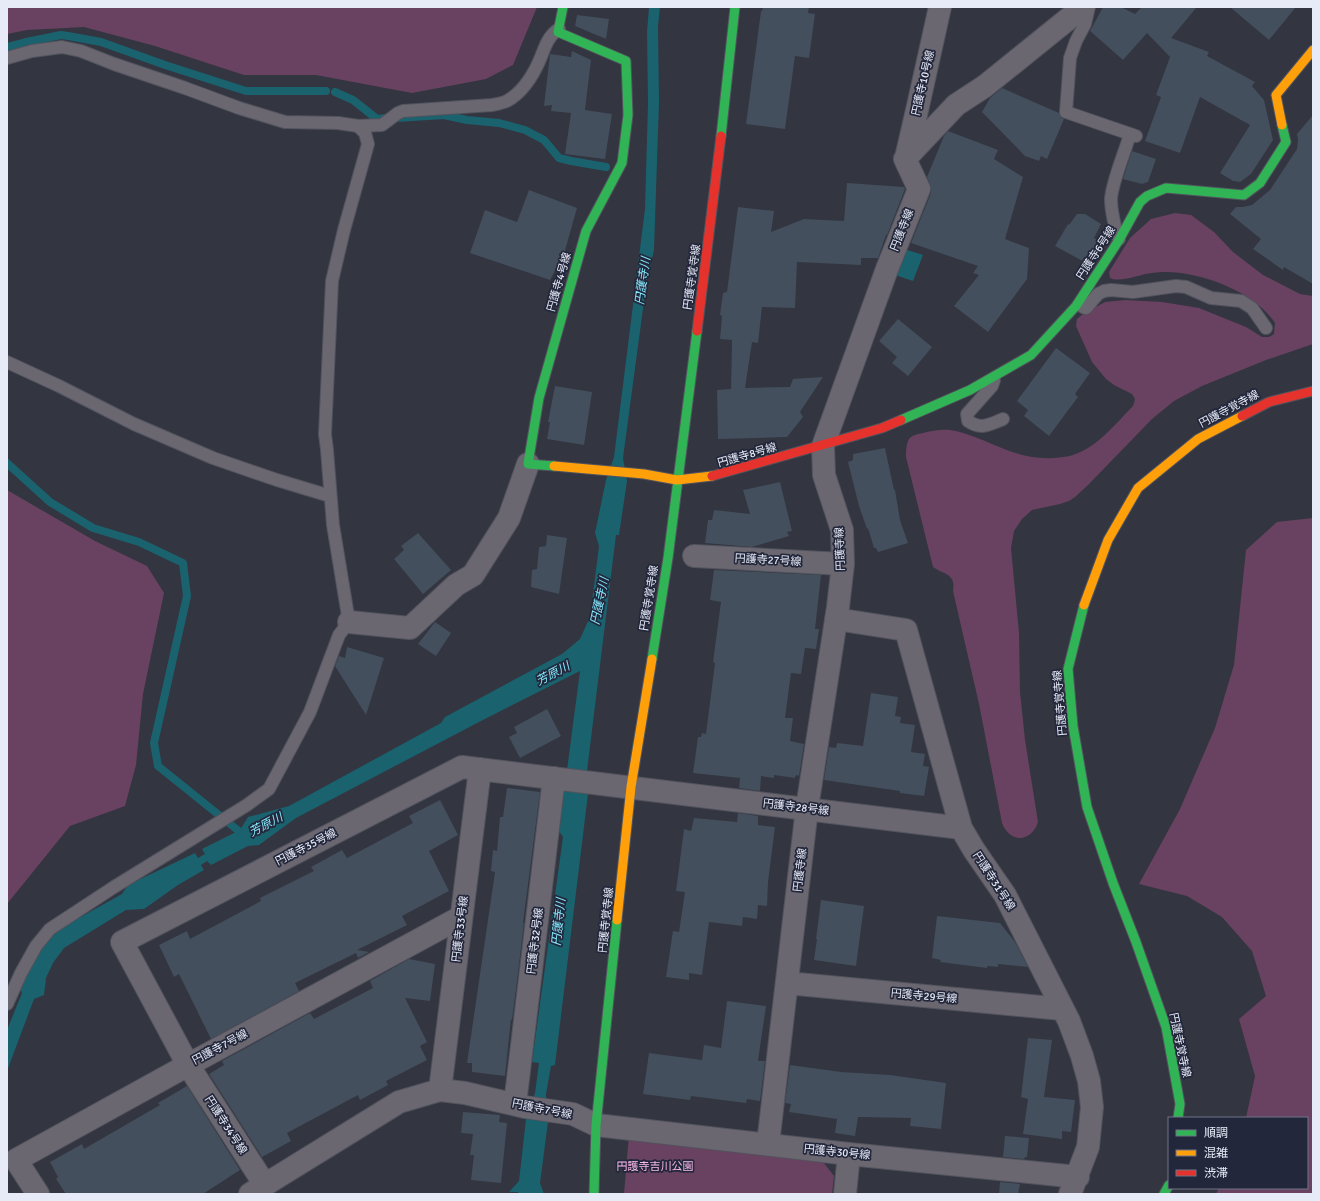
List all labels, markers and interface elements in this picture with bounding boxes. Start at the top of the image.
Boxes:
street label: 円護寺10号線 [909,49,937,117]
street label: 円護寺線 [888,207,916,253]
street label: 円護寺6号線 [1074,224,1118,282]
street label: 円護寺覚寺線 [681,243,703,311]
street label: 円護寺4号線 [544,251,574,313]
water label: 円護寺川 [632,254,654,306]
street label: 円護寺覚寺線 [1197,388,1261,430]
street label: 円護寺8号線 [716,440,778,470]
street label: 円護寺線 [833,527,847,571]
street label: 円護寺27号線 [734,552,802,568]
street label: 円護寺覚寺線 [637,564,661,632]
water label: 円護寺川 [588,574,613,626]
water label: 芳原川 [534,658,574,689]
street label: 円護寺覚寺線 [1051,670,1069,736]
street label: 円護寺28号線 [762,796,830,818]
water label: 芳原川 [247,809,287,840]
street label: 円護寺35号線 [273,826,339,868]
street label: 円護寺線 [791,847,809,893]
street label: 円護寺31号線 [970,849,1018,913]
street label: 円護寺覚寺線 [596,887,616,953]
street label: 円護寺33号線 [449,895,471,963]
water label: 円護寺川 [549,895,569,947]
street label: 円護寺32号線 [524,907,546,975]
street label: 円護寺29号線 [890,987,958,1005]
street label: 円護寺覚寺線 [1167,1011,1193,1079]
street label: 円護寺7号線 [190,1027,250,1067]
street label: 円護寺34号線 [202,1093,250,1157]
street label: 円護寺7号線 [511,1097,573,1121]
legend [1168,1117,1308,1189]
text: 順調 [1204,1126,1228,1141]
street label: 円護寺30号線 [803,1142,871,1162]
text: 混雑 [1204,1146,1228,1161]
park label: 円護寺吉川公園 [617,1160,694,1173]
text: 渋滞 [1204,1166,1228,1181]

